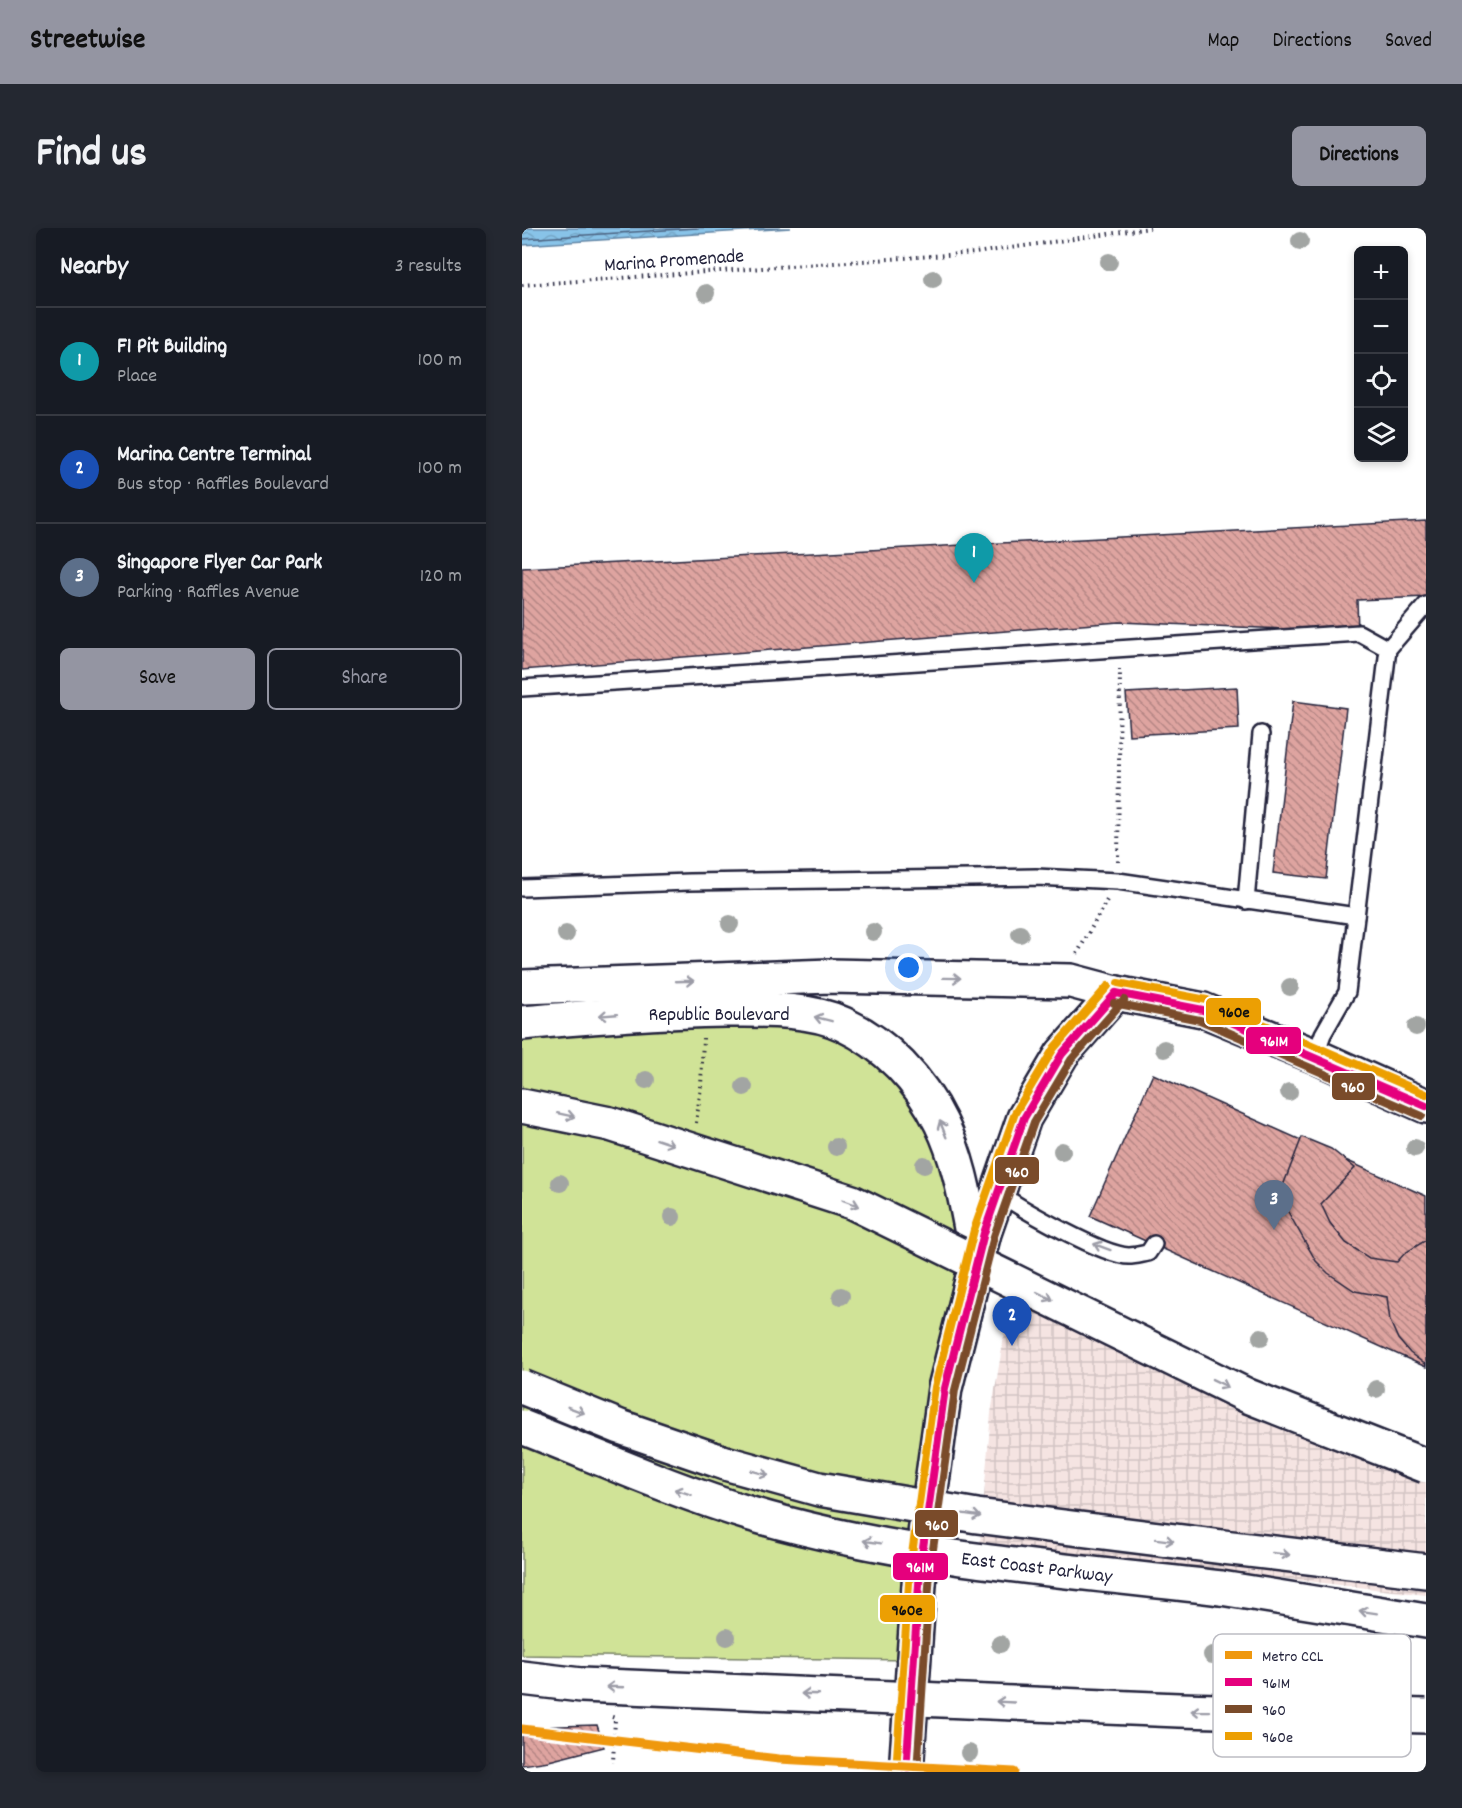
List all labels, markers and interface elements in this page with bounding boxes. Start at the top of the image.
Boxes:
text: Streetwise [30,22,145,62]
text: Map [1208,27,1239,57]
text: Directions [1272,27,1352,57]
text: Saved [1385,27,1432,57]
text: Find us [36,126,147,186]
button: Directions [1292,126,1426,186]
street label: Marina Promenade [603,243,745,281]
map controls [1354,246,1408,462]
button: + [1354,246,1408,300]
text: Nearby [60,249,128,286]
text: 3 results [395,253,462,281]
button: − [1354,300,1408,354]
text: F1 Pit Building [117,332,227,363]
text: 1 [77,347,82,375]
text: 100 m [418,347,462,375]
button: locate [1354,354,1408,408]
text: Place [117,363,157,391]
button: layers [1354,408,1408,462]
text: Marina Centre Terminal [117,440,311,471]
text: 2 [75,455,84,483]
text: 100 m [418,455,462,483]
text: Bus stop · Raffles Boulevard [117,471,329,499]
pin: 1 [954,534,994,583]
text: Singapore Flyer Car Park [117,548,322,579]
text: 3 [75,563,84,591]
text: 120 m [420,563,462,591]
text: Parking · Raffles Avenue [117,579,299,607]
button: Save [60,648,255,710]
button: Share [267,648,462,710]
your location [894,953,923,982]
one-way arrow [941,972,961,984]
one-way arrow [675,975,695,987]
line badge: 960e [1205,997,1262,1026]
street label: Republic Boulevard [648,1002,790,1030]
text: 960e [1219,1002,1249,1025]
one-way arrow [599,1010,618,1021]
one-way arrow [814,1012,833,1024]
line badge: 961M [1245,1026,1302,1055]
text: 961M [1260,1031,1288,1054]
line badge: 960 [1331,1072,1376,1101]
text: 960 [1341,1077,1365,1100]
one-way arrow [556,1110,575,1121]
one-way arrow [937,1121,948,1139]
one-way arrow [655,1137,674,1148]
line badge: 960 [994,1156,1040,1185]
text: 960 [1005,1162,1029,1185]
pin: 3 [1254,1180,1293,1230]
one-way arrow [841,1198,860,1209]
one-way arrow [1093,1241,1112,1252]
one-way arrow [1036,1291,1054,1303]
pin: 2 [992,1296,1032,1346]
one-way arrow [1211,1377,1229,1389]
one-way arrow [566,1405,585,1416]
one-way arrow [750,1468,769,1479]
one-way arrow [674,1486,693,1497]
line badge: 960 [914,1509,959,1538]
one-way arrow [961,1510,981,1521]
text: 960 [925,1515,949,1538]
one-way arrow [1155,1535,1175,1546]
one-way arrow [862,1536,882,1547]
street label: East Coast Parkway [960,1546,1115,1592]
one-way arrow [1271,1549,1291,1560]
line badge: 961M [892,1552,949,1581]
text: 961M [906,1557,934,1580]
line badge: 960e [879,1594,936,1623]
text: 960e [892,1600,922,1623]
one-way arrow [1359,1606,1379,1617]
legend [1213,1634,1411,1757]
text: Metro CCL [1262,1646,1324,1669]
text: 961M [1262,1673,1290,1696]
one-way arrow [606,1681,626,1692]
one-way arrow [800,1689,820,1700]
one-way arrow [995,1697,1015,1708]
text: 960 [1262,1700,1286,1723]
one-way arrow [1190,1705,1210,1717]
text: 960e [1262,1727,1293,1750]

